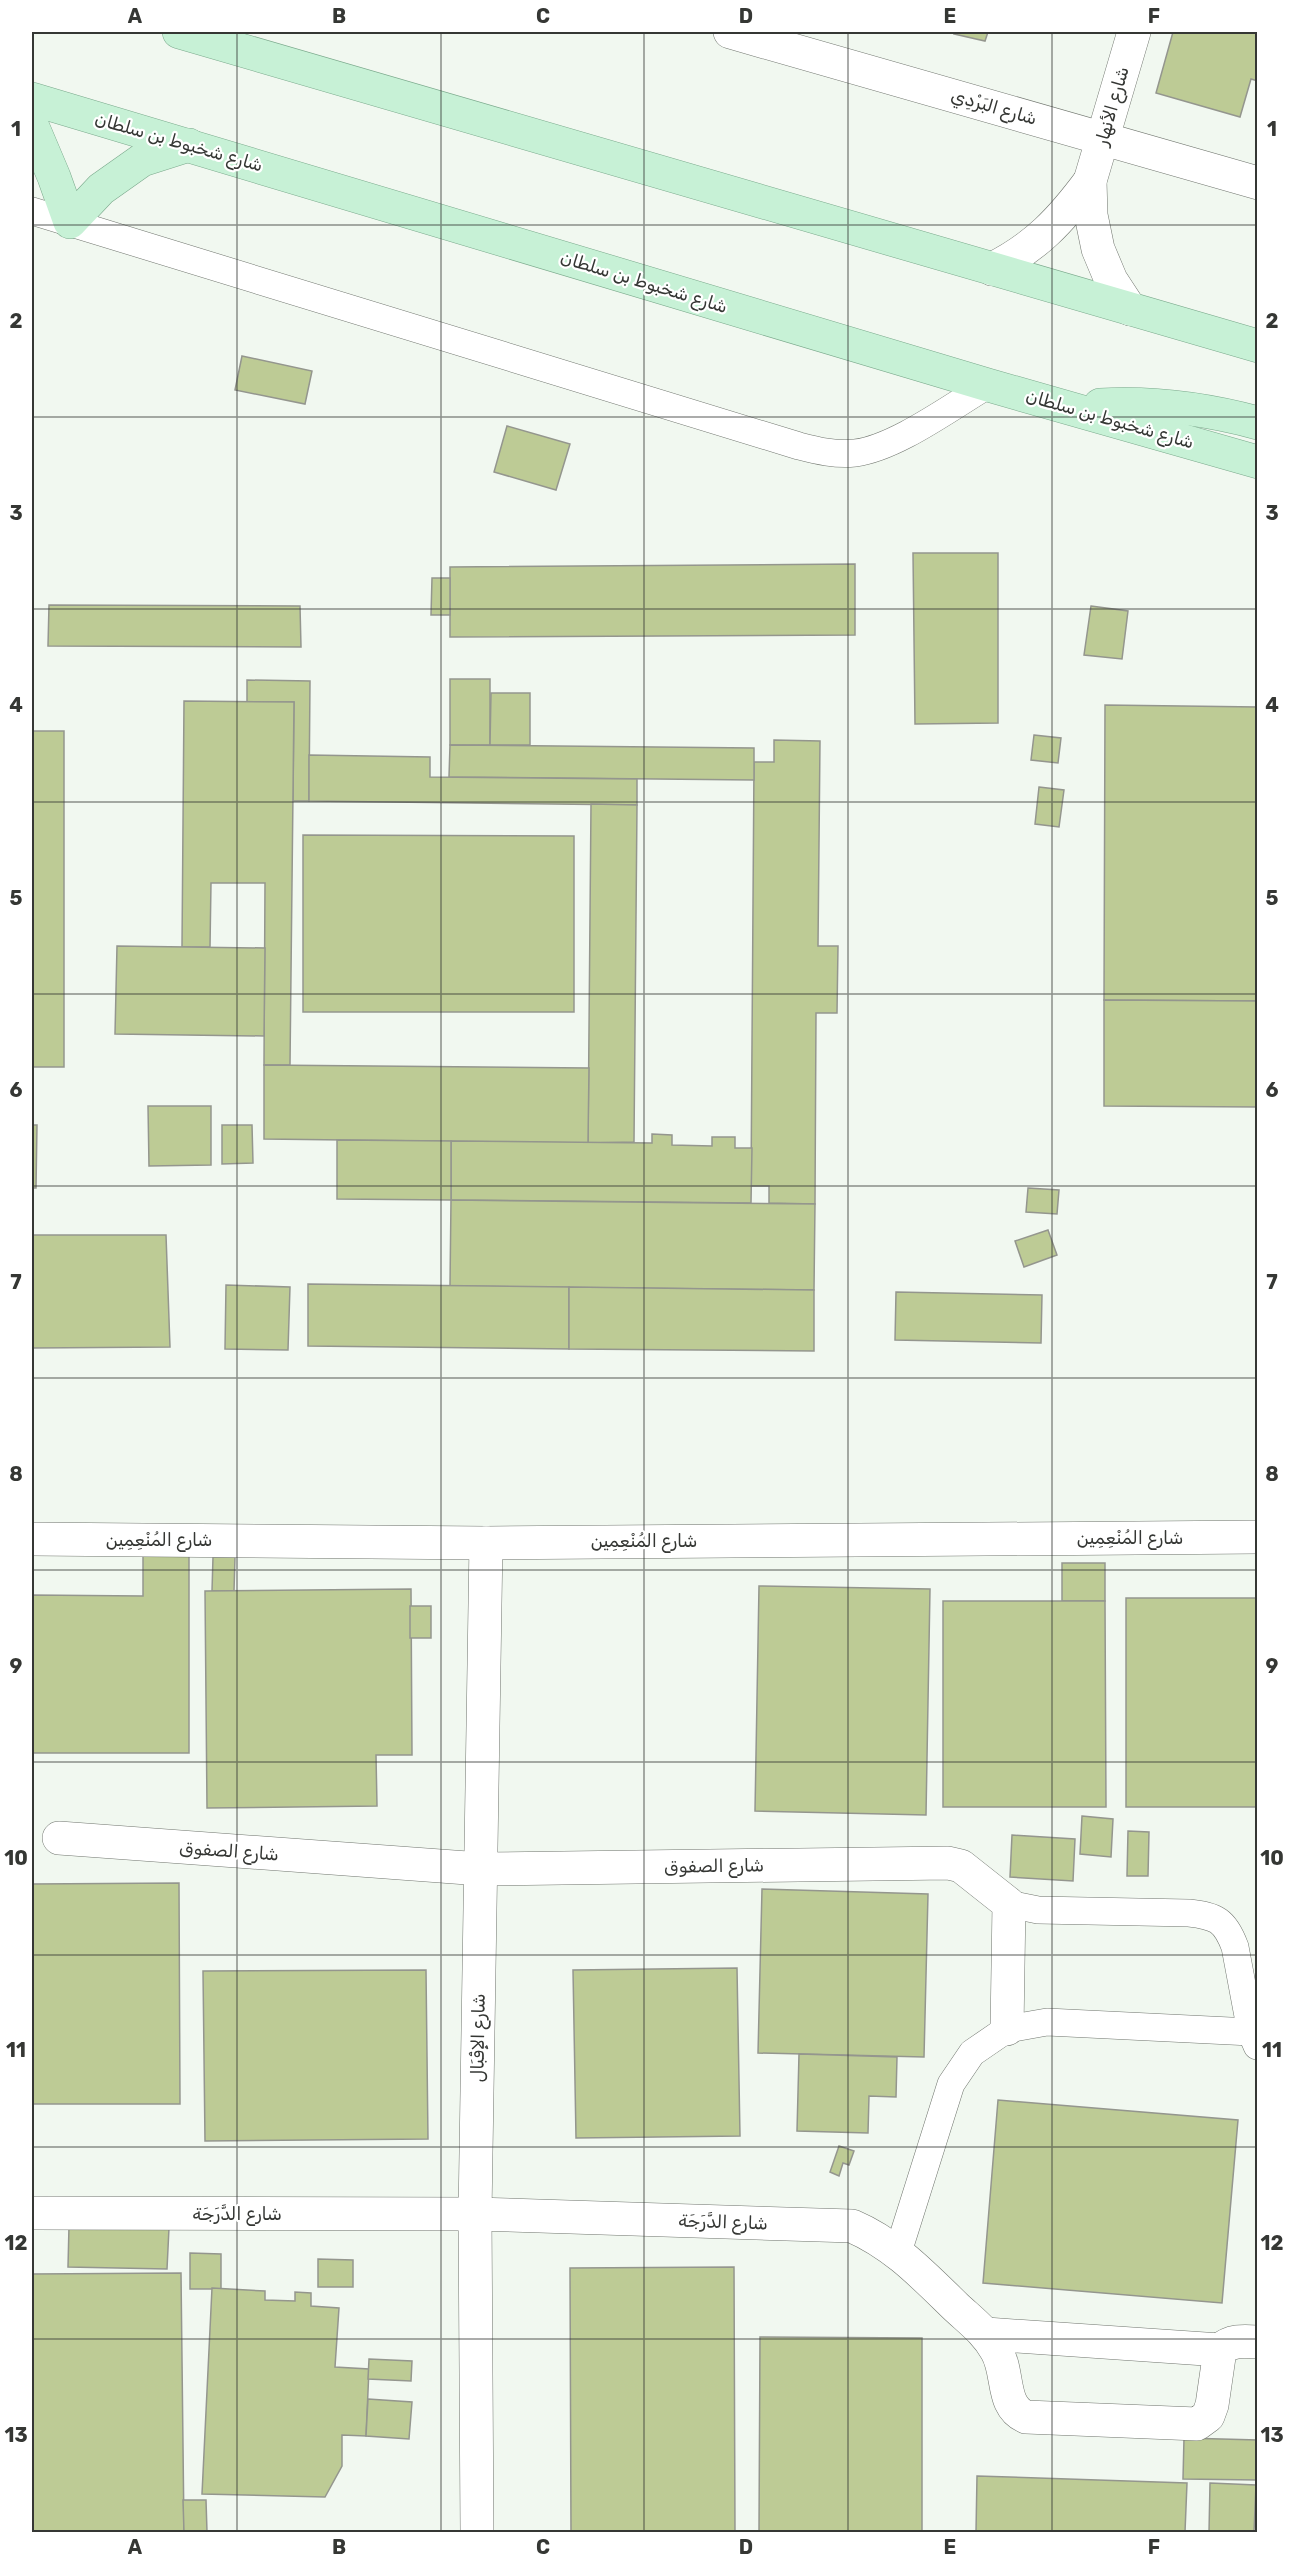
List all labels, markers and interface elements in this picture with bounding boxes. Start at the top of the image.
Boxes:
text: A [128,4,143,28]
text: B [332,4,346,28]
text: C [536,4,550,28]
text: D [739,4,753,28]
text: E [944,4,956,28]
text: F [1148,4,1160,28]
street label: شارع الأنهار [1090,64,1135,149]
street label: شارع البَرْدِي [948,84,1040,131]
street label: شارع شخبوط بن سلطان [92,107,266,177]
text: 1 [11,117,21,141]
text: 1 [1267,117,1277,141]
street label: شارع شخبوط بن سلطان [557,246,730,319]
text: 2 [10,309,23,333]
text: 2 [1266,309,1279,333]
street label: شارع شخبوط بن سلطان [1023,384,1197,454]
text: 3 [9,501,23,525]
text: 3 [1265,501,1279,525]
text: 4 [9,693,23,717]
text: 4 [1265,693,1279,717]
text: 5 [10,886,23,910]
text: 5 [1266,886,1279,910]
text: 6 [9,1078,23,1102]
text: 6 [1265,1078,1279,1102]
text: 7 [10,1270,22,1294]
text: 7 [1266,1270,1278,1294]
text: 8 [9,1462,23,1486]
text: 8 [1265,1462,1279,1486]
street label: شارع المُنْعِمِين [1077,1527,1183,1550]
street label: شارع المُنْعِمِين [106,1529,212,1552]
street label: شارع المُنْعِمِين [591,1530,697,1553]
text: 9 [10,1654,23,1678]
text: 9 [1266,1654,1279,1678]
street label: شارع الصفوق [178,1837,280,1866]
text: 10 [4,1846,28,1870]
text: 10 [1260,1846,1284,1870]
street label: شارع الصفوق [664,1854,764,1879]
street label: شارع الإِقْبَال [466,1993,491,2083]
text: 11 [6,2038,26,2062]
text: 11 [1262,2038,1282,2062]
street label: شارع الدَّرَجَة [192,2203,282,2226]
street label: شارع الدَّرَجَة [678,2209,768,2236]
text: 12 [5,2231,27,2255]
text: 12 [1261,2231,1283,2255]
text: 13 [4,2423,28,2447]
text: 13 [1260,2423,1284,2447]
text: A [128,2535,143,2559]
text: B [332,2535,346,2559]
text: C [536,2535,550,2559]
text: D [739,2535,753,2559]
text: E [944,2535,956,2559]
text: F [1148,2535,1160,2559]

